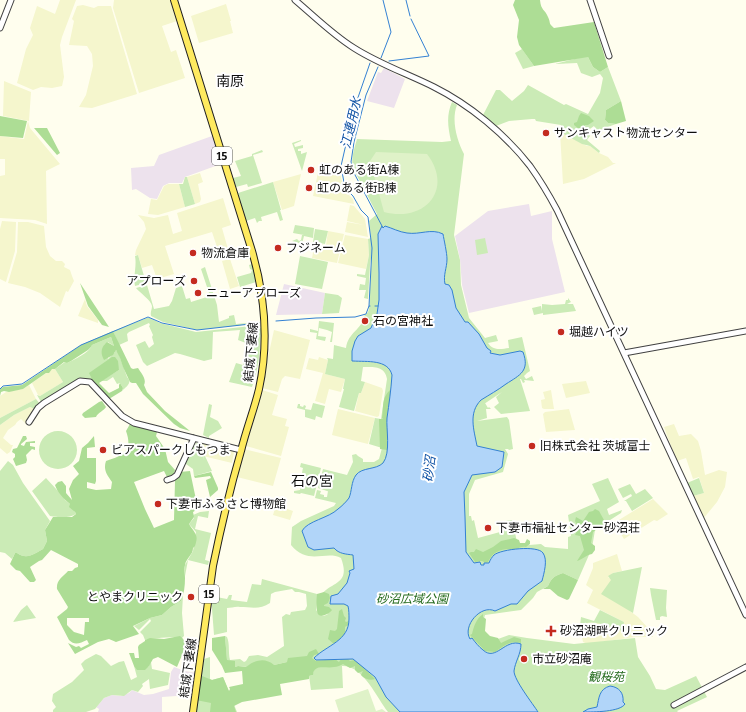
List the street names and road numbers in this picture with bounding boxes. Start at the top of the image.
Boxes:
road number: 15 [212,147,232,165]
street label: 結城下妻線 [241,321,261,383]
road number: 15 [199,585,219,603]
street label: 結城下妻線 [177,637,199,699]

